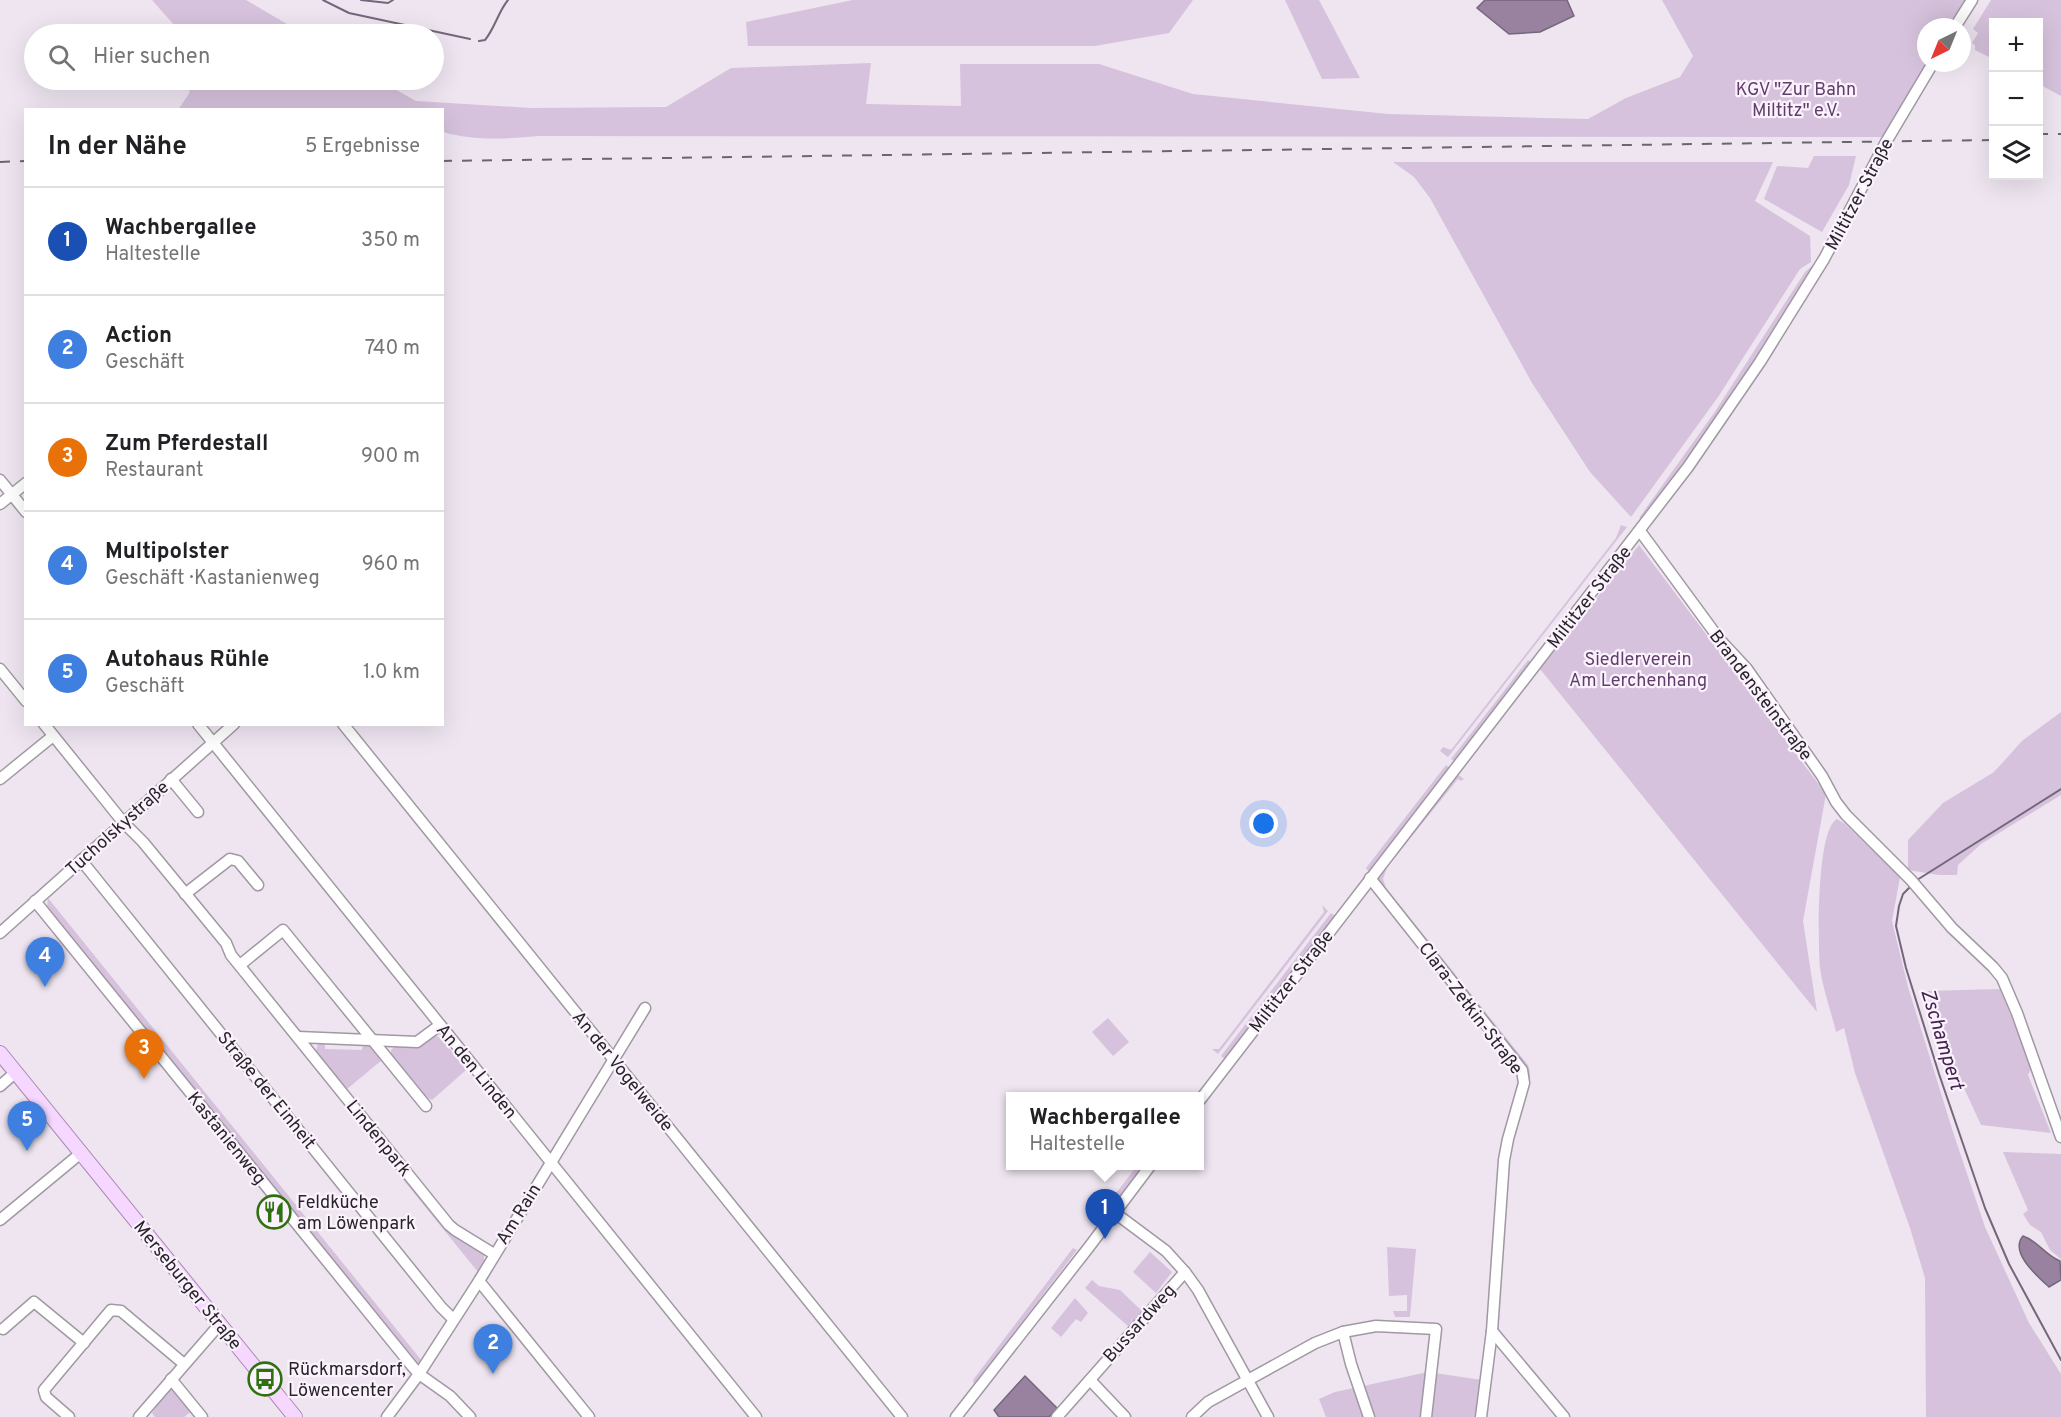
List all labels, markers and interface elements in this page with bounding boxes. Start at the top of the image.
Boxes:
north arrow [1917,18,1971,72]
map controls [1989,18,2043,180]
button: + [1989,18,2043,72]
search box [24,24,444,90]
icon: search [45,41,78,74]
text: Hier suchen [93,44,210,71]
button: − [1989,72,2043,126]
park label: KGV "Zur Bahn Miltitz" e.V. [1736,79,1856,123]
button: layers [1989,126,2043,180]
text: In der Nähe [48,131,187,164]
text: 5 Ergebnisse [305,134,420,160]
street label: Miltitzer Straße [1821,135,1900,255]
text: Wachbergallee [105,215,256,242]
text: 1 [64,228,72,254]
text: 350 m [361,228,420,254]
text: Haltestelle [105,242,201,268]
text: Action [105,323,172,350]
text: 2 [61,336,74,362]
text: 740 m [365,336,420,362]
text: Geschäft [105,350,185,376]
text: Zum Pferdestall [105,431,268,458]
text: 3 [62,444,74,470]
text: 900 m [361,444,420,470]
text: Restaurant [105,458,204,484]
text: Multipolster [105,539,229,566]
street label: Miltitzer Straße [1543,542,1637,654]
text: 4 [61,552,74,578]
text: 960 m [362,552,420,578]
text: Geschäft · Kastanienweg [105,566,320,592]
street label: Brandensteinstraße [1703,626,1817,766]
text: Autohaus Rühle [105,647,269,674]
park label: Siedlerverein Am Lerchenhang [1569,649,1707,693]
text: 5 [61,660,74,686]
text: 1.0 km [363,660,420,686]
text: Geschäft [105,674,185,700]
street label: Tucholskystraße [62,777,174,881]
your location [1249,809,1278,838]
street label: Miltitzer Straße [1245,926,1339,1038]
pin: 4 [26,938,64,987]
street label: Clara-Zetkin-Straße [1412,938,1527,1080]
water label: Zschampert [1913,986,1969,1094]
street label: An der Vogelweide [566,1007,678,1137]
street label: An den Linden [430,1020,521,1124]
street label: Straße der Einheit [211,1027,320,1154]
pin: 3 [124,1030,164,1079]
street label: Kastanienweg [181,1088,270,1190]
popup [1006,1092,1204,1170]
street label: Lindenpark [340,1096,416,1182]
pin: 5 [8,1102,46,1151]
text: Wachbergallee [1029,1105,1181,1132]
text: Haltestelle [1029,1132,1125,1158]
street label: Am Rain [492,1180,547,1250]
pin: 1 [1086,1190,1124,1239]
place label: Feldküche am Löwenpark [297,1192,416,1236]
restaurant icon: Feldküche am Löwenpark [256,1194,292,1230]
street label: Merseburger Straße [128,1217,246,1355]
street label: Bussardweg [1099,1280,1181,1368]
pin: 2 [474,1324,512,1374]
place label: Rückmarsdorf, Löwencenter [288,1359,406,1403]
bus stop icon: Rückmarsdorf, Löwencenter [247,1361,283,1397]

